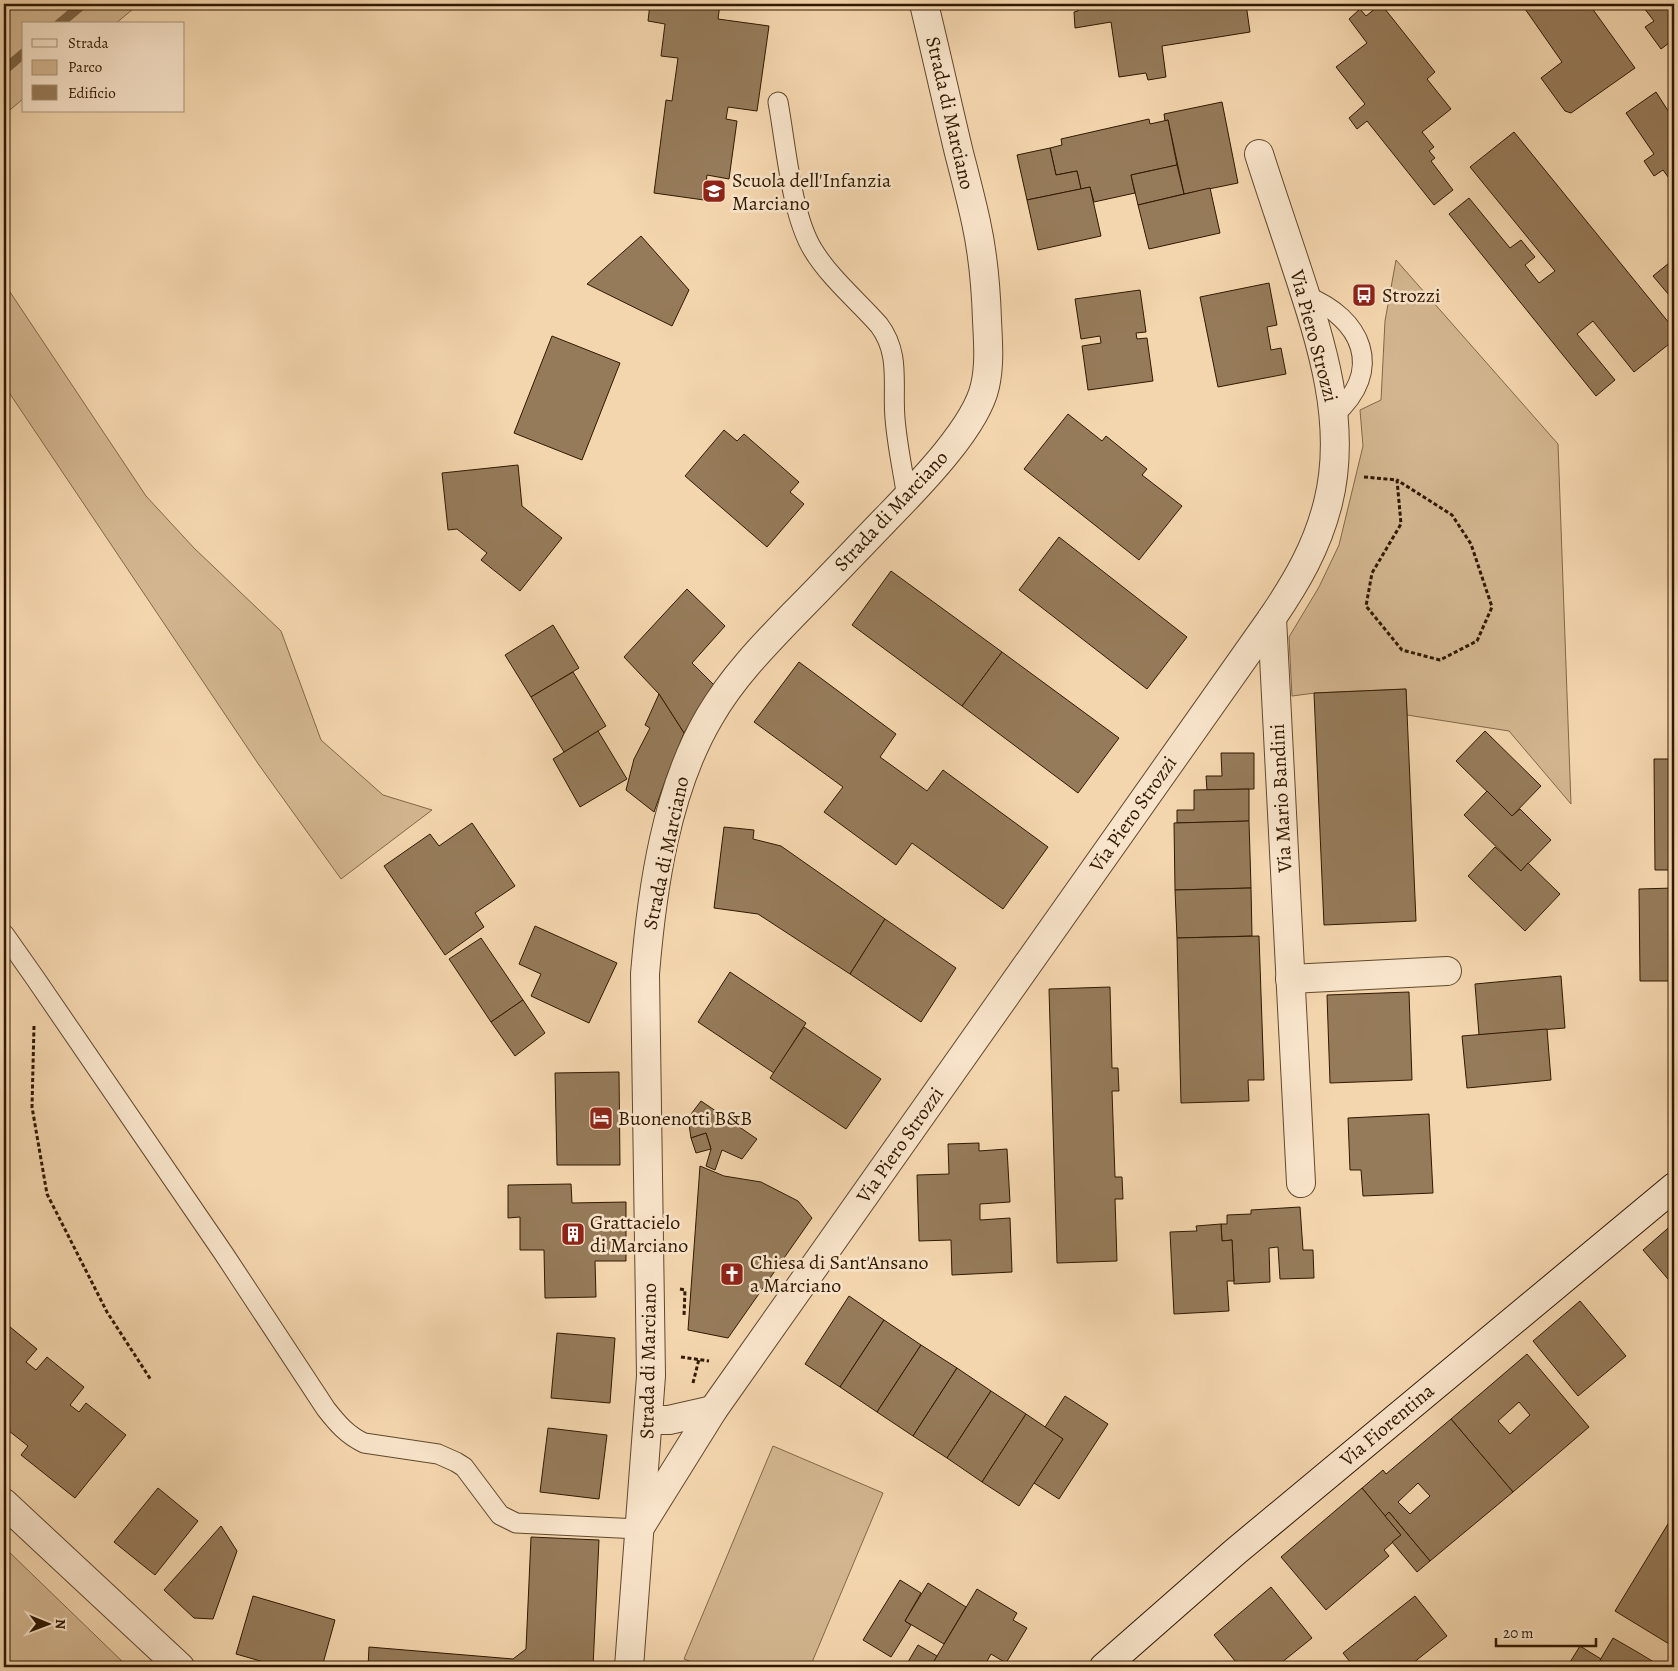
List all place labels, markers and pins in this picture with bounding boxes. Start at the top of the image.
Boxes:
place label: Scuola dell'Infanzia Marciano [732,167,892,217]
school or university icon: Scuola dell'Infanzia Marciano [701,178,727,204]
bus stop icon: Strozzi [1351,282,1377,308]
place label: Strozzi [1382,282,1441,309]
hotel icon: Buonenotti B&B [588,1105,614,1131]
place label: Buonenotti B&B [618,1105,752,1132]
place label: Grattacielo di Marciano [590,1209,688,1259]
building icon: Grattacielo di Marciano [560,1221,586,1247]
place label: Chiesa di Sant'Ansano a Marciano [750,1249,929,1299]
church icon: Chiesa di Sant'Ansano a Marciano [719,1261,745,1287]

